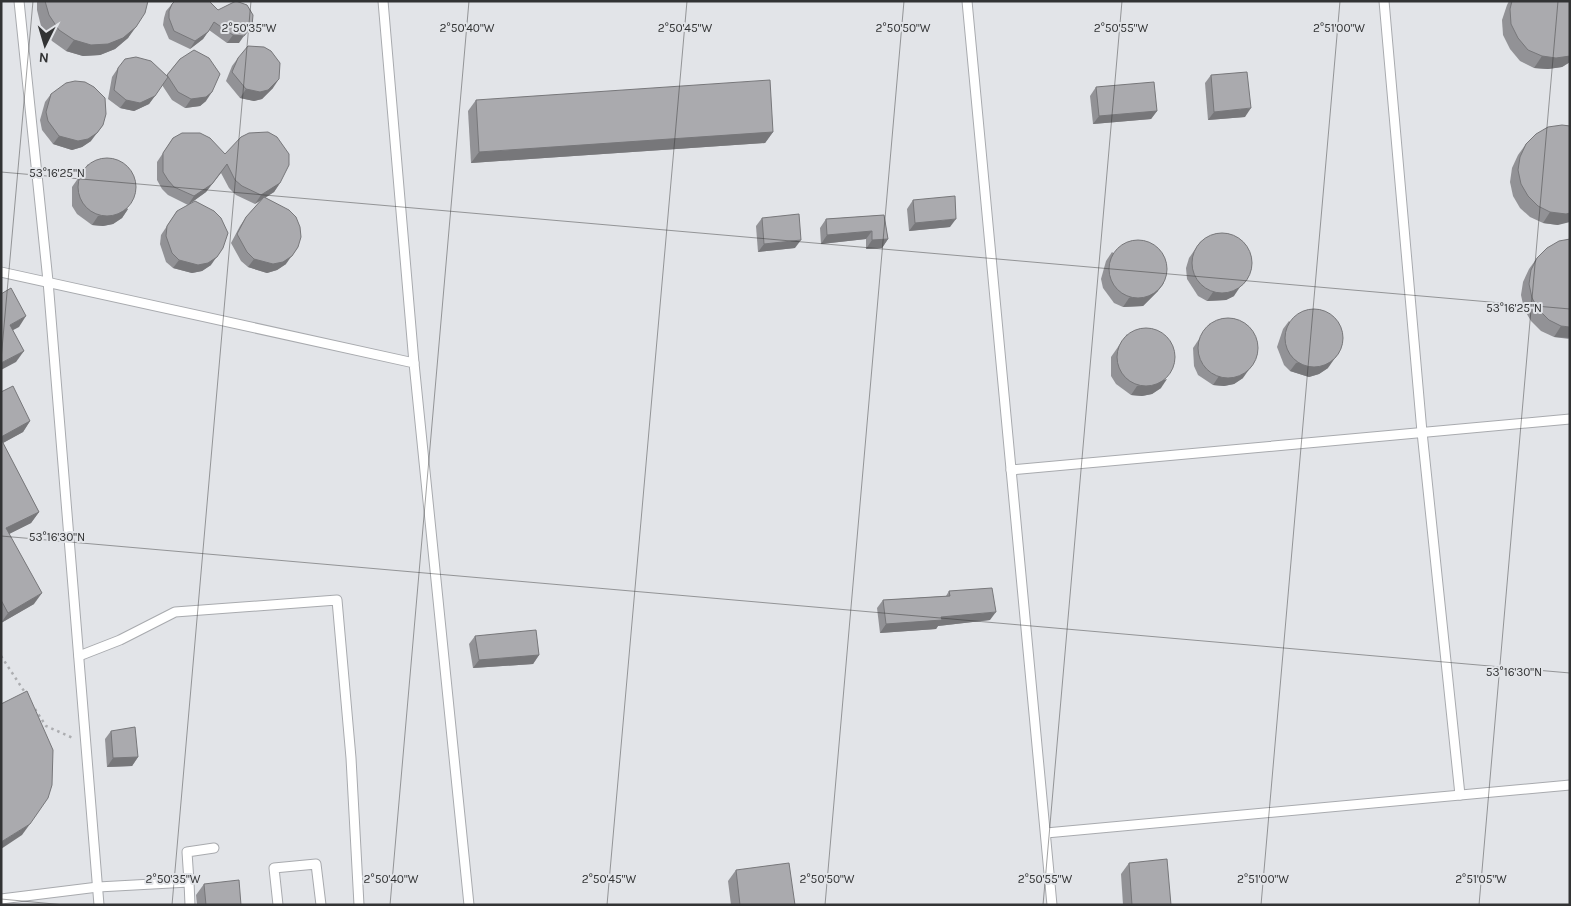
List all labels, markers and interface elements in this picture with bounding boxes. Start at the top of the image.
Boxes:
north arrow [20,20,70,70]
text: 2°50'35"W [222,21,277,35]
text: 2°50'40"W [440,21,495,35]
text: 2°50'45"W [658,21,712,35]
text: 2°50'50"W [876,21,931,35]
text: 2°50'55"W [1094,21,1149,35]
text: 2°51'00"W [1313,21,1365,35]
text: N [38,49,50,66]
text: 53°16'25"N [29,166,85,180]
text: 53°16'25"N [1486,301,1542,315]
text: 53°16'30"N [29,530,85,544]
text: 53°16'30"N [1486,665,1542,679]
text: 2°50'35"W [146,872,201,886]
text: 2°50'40"W [364,872,419,886]
text: 2°50'45"W [582,872,636,886]
text: 2°50'50"W [800,872,855,886]
text: 2°50'55"W [1018,872,1073,886]
text: 2°51'00"W [1237,872,1289,886]
text: 2°51'05"W [1455,872,1507,886]

